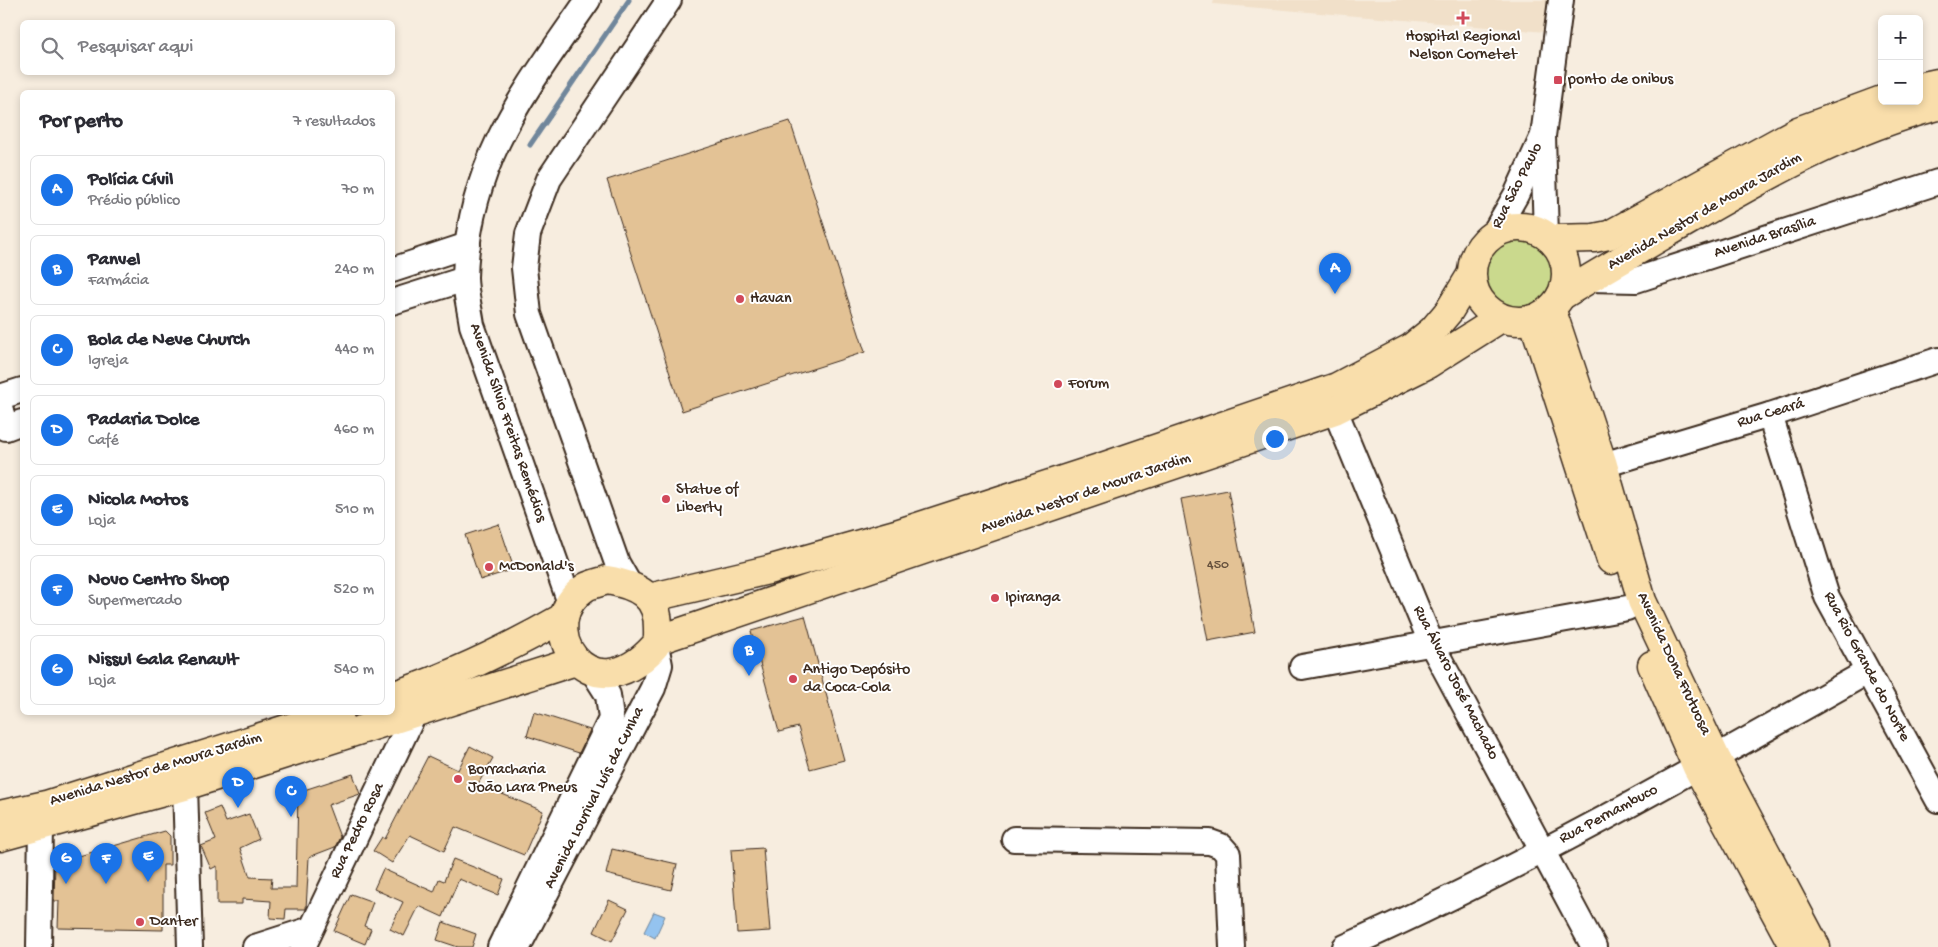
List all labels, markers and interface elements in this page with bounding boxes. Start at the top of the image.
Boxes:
marker: Hospital Regional Nelson Cornetet [1456,11,1470,25]
map controls [1878,15,1923,105]
button: + [1878,15,1923,60]
search box [20,20,395,75]
place label: Hospital Regional Nelson Cornetet [1406,28,1520,65]
icon: search [38,34,66,62]
text: Pesquisar aqui [78,36,193,59]
button: − [1878,60,1923,105]
place label: ponto de onibus [1567,71,1674,90]
marker: ponto de onibus [1552,74,1564,86]
text: Por perto [40,110,123,135]
text: 7 resultados [293,113,375,132]
street label: Rua São Paulo [1488,140,1548,232]
street label: Avenida Nestor de Moura Jardim [1605,148,1806,275]
text: Polícia Cívil [88,169,173,192]
text: A [52,181,62,200]
text: 70 m [341,181,374,200]
text: Prédio público [88,192,180,211]
street label: Avenida Brasília [1712,212,1819,263]
text: Panvel [88,249,140,272]
pin: A [1319,253,1351,294]
text: B [53,261,61,280]
text: 240 m [334,261,374,280]
text: Farmácia [88,272,149,291]
place label: Havan [750,290,792,309]
marker: Havan [734,293,746,305]
street label: Avenida Sílvio Freitas Remédios [464,321,550,526]
text: Bola de Neve Church [88,329,250,352]
text: C [53,341,61,360]
text: 440 m [335,341,374,360]
text: Igreja [88,352,128,371]
place label: Forum [1067,375,1110,394]
marker: Forum [1052,378,1064,390]
street label: Rua Ceará [1735,395,1808,433]
text: Padaria Dolce [88,409,199,432]
text: D [52,421,62,440]
text: 460 m [334,421,374,440]
your location [1262,426,1288,452]
text: Café [88,432,119,451]
street label: Avenida Nestor de Moura Jardim [979,449,1194,539]
place label: Statue of Liberty [676,481,739,518]
text: Nicola Motos [88,489,188,512]
marker: Statue of Liberty [660,493,672,505]
text: E [52,501,62,520]
text: 510 m [335,501,374,520]
text: Loja [88,512,116,531]
house number: 450 [1207,557,1229,574]
place label: McDonald's [499,558,575,577]
marker: McDonald's [483,561,495,573]
text: Novo Centro Shop [88,569,229,592]
text: F [53,581,61,600]
text: 520 m [334,581,374,600]
place label: Ipiranga [1005,589,1061,608]
street label: Rua Rio Grande do Norte [1818,589,1914,746]
street label: Avenida Dona Frutuosa [1632,590,1715,739]
text: Supermercado [88,592,182,611]
marker: Ipiranga [989,592,1001,604]
street label: Rua Álvaro José Machado [1408,602,1503,763]
pin: B [733,635,765,676]
text: Nissul Gala Renault [88,649,238,672]
text: G [52,661,62,680]
text: 540 m [334,661,374,680]
place label: Antigo Depósito da Coca-Cola [803,661,910,698]
text: Loja [88,672,116,691]
marker: Antigo Depósito da Coca-Cola [787,673,799,685]
street label: Avenida Lourival Luís da Cunha [541,703,650,892]
street label: Avenida Nestor de Moura Jardim [48,728,265,811]
place label: Borracharia João Lara Pneus [467,761,578,798]
pin: D [222,767,254,808]
marker: Borracharia João Lara Pneus [452,773,464,785]
pin: C [275,776,307,817]
street label: Rua Pedro Rosa [327,779,390,882]
street label: Rua Pernambuco [1556,781,1662,849]
pin: E [132,841,164,882]
pin: G [50,843,82,884]
pin: F [90,843,122,884]
place label: Danter [149,913,199,932]
marker: Danter [134,916,146,928]

